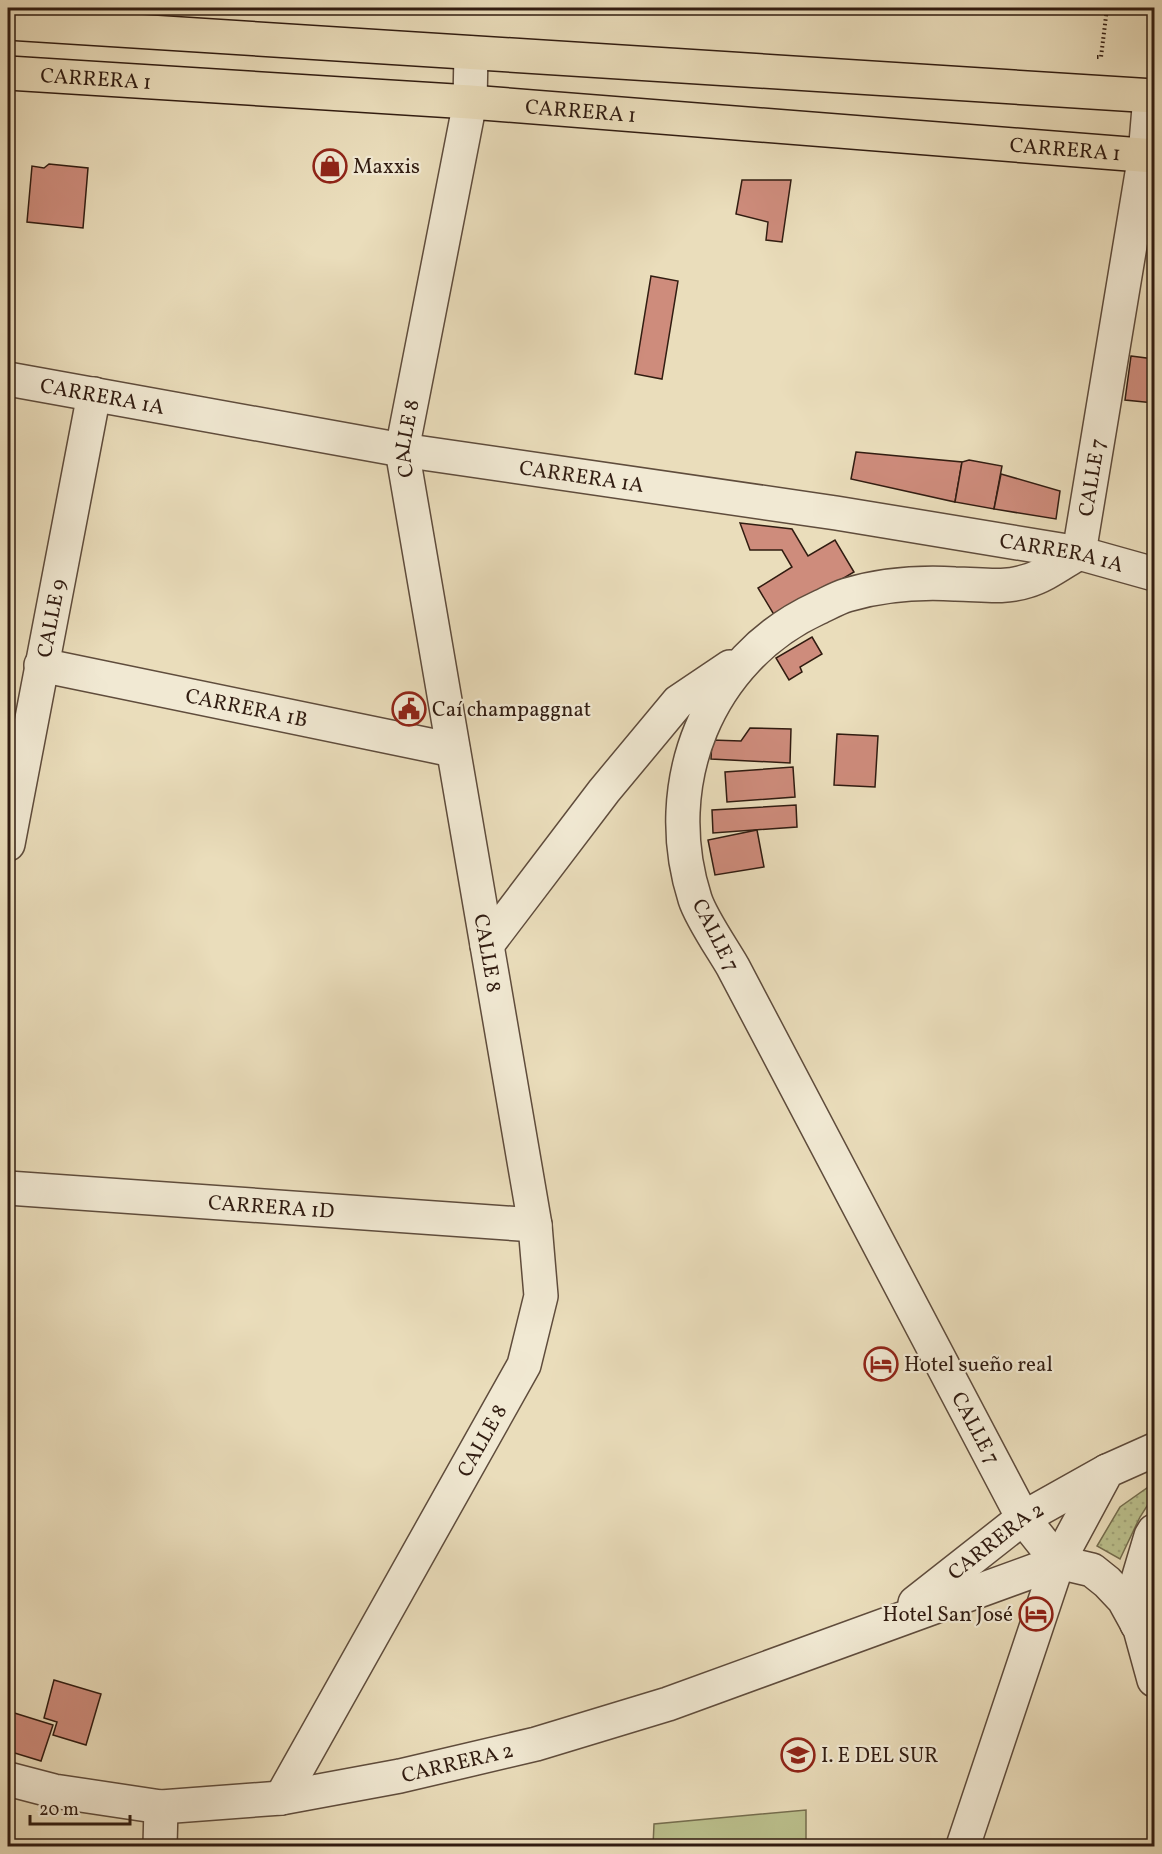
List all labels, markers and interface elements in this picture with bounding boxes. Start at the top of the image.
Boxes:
street label: CARRERA 1 [39,62,152,98]
street label: CARRERA 1 [524,93,637,131]
street label: CARRERA 1 [1009,132,1122,169]
shop icon: Maxxis [312,148,348,184]
place label: Maxxis [353,153,420,182]
street label: CARRERA 1A [38,372,167,423]
street label: CALLE 8 [389,397,428,480]
street label: CALLE 7 [1072,436,1114,519]
street label: CARRERA 1A [517,454,646,501]
street label: CARRERA 1A [997,527,1127,581]
street label: CALLE 9 [31,577,74,660]
street label: CARRERA 1B [183,682,310,736]
public building icon: Caí champaggnat [391,691,427,727]
place label: Caí champaggnat [432,696,591,725]
street label: CALLE 7 [684,894,745,977]
street label: CALLE 8 [465,912,508,995]
street label: CARRERA 1D [207,1189,335,1227]
hotel icon: Hotel sueño real [863,1346,899,1382]
place label: Hotel sueño real [904,1351,1053,1380]
street label: CALLE 7 [943,1387,1006,1470]
street label: CALLE 8 [451,1400,515,1483]
street label: CARRERA 2 [942,1496,1050,1588]
hotel icon: Hotel San José [1018,1596,1054,1632]
place label: Hotel San José [883,1601,1013,1630]
street label: CARRERA 2 [399,1737,517,1791]
school or university icon: I. E DEL SUR [780,1737,816,1773]
place label: I. E DEL SUR [821,1742,938,1771]
scale bar [30,1788,130,1826]
text: 20 m [39,1798,79,1823]

